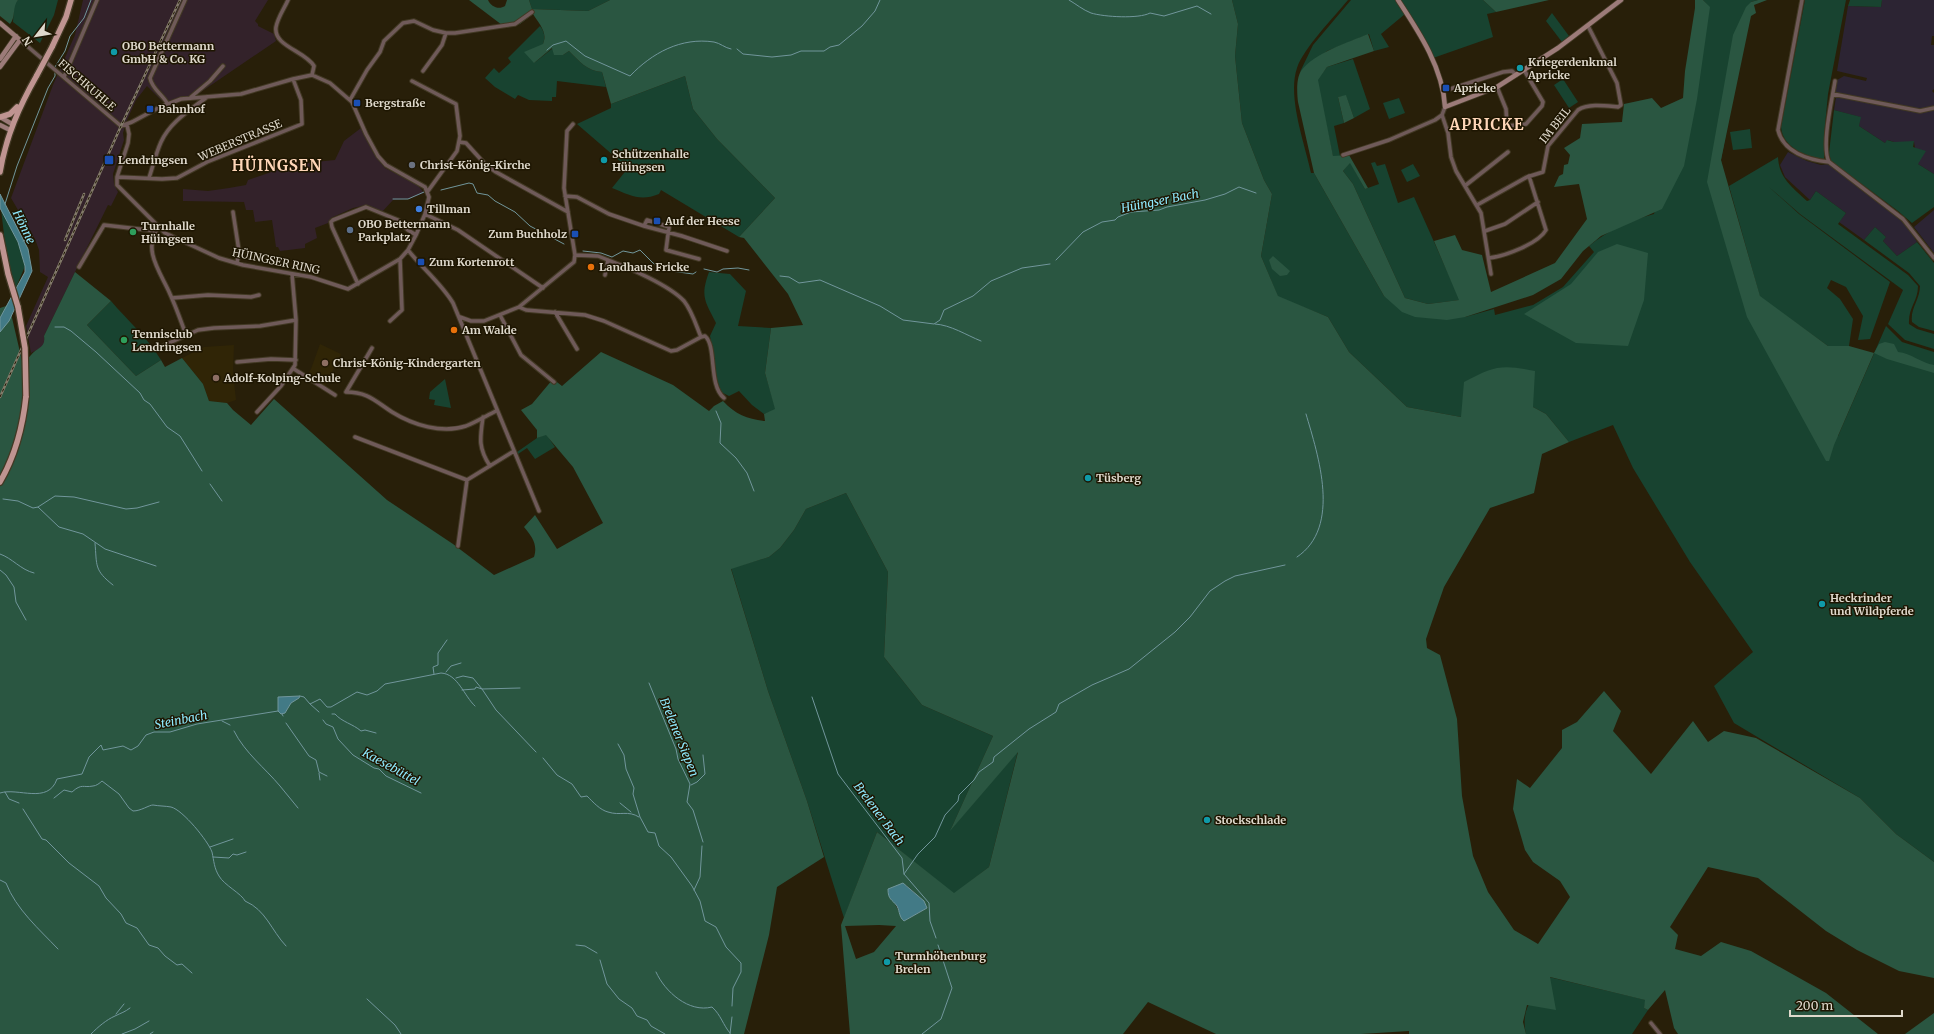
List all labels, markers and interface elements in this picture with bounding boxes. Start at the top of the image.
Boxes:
north arrow [16,16,56,56]
text: N [19,34,36,48]
place label: OBO Bettermann GmbH & Co. KG [122,39,215,66]
marker: OBO Bettermann GmbH & Co. KG [109,47,119,57]
place label: Kriegerdenkmal Apricke [1527,55,1617,82]
street label: FISCHKUHLE [55,56,119,114]
marker: Kriegerdenkmal Apricke [1515,63,1525,73]
place label: Apricke [1453,81,1496,95]
marker: Apricke [1441,83,1451,93]
place label: Bergstraße [365,96,425,110]
marker: Bergstraße [352,98,362,108]
place label: Bahnhof [158,102,206,116]
marker: Bahnhof [145,104,155,114]
street label: IM BEIL [1536,104,1574,146]
district label: APRICKE [1449,115,1524,134]
street label: WEBERSTRASSE [195,116,284,164]
place label: Schützenhalle Hüingsen [612,147,689,174]
place label: Lendringsen [118,153,188,167]
marker: Lendringsen [103,154,115,166]
district label: HÜINGSEN [232,155,322,175]
marker: Schützenhalle Hüingsen [599,155,609,165]
place label: Christ-König-Kirche [420,158,531,172]
marker: Christ-König-Kirche [407,160,417,170]
water label: Hüingser Bach [1119,186,1200,216]
place label: Tillman [427,202,471,216]
marker: Tillman [414,204,424,214]
water label: Hönne [9,206,39,246]
place label: Auf der Heese [664,214,740,228]
marker: Auf der Heese [652,216,662,226]
place label: OBO Bettermann Parkplatz [358,217,451,244]
place label: Turnhalle Hüingsen [141,219,195,246]
marker: OBO Bettermann Parkplatz [345,225,355,235]
marker: Turnhalle Hüingsen [128,227,138,237]
place label: Zum Buchholz [488,227,567,241]
marker: Zum Buchholz [570,229,580,239]
street label: HÜINGSER RING [231,245,321,277]
place label: Zum Kortenrott [429,255,515,269]
marker: Zum Kortenrott [416,257,426,267]
place label: Landhaus Fricke [599,260,689,274]
marker: Landhaus Fricke [586,262,596,272]
place label: Am Walde [461,323,517,337]
marker: Am Walde [449,325,459,335]
place label: Tennisclub Lendringsen [132,327,202,354]
marker: Tennisclub Lendringsen [119,335,129,345]
place label: Christ-König-Kindergarten [333,356,481,370]
marker: Christ-König-Kindergarten [320,358,330,368]
place label: Adolf-Kolping-Schule [223,371,341,385]
marker: Adolf-Kolping-Schule [211,373,221,383]
place label: Tüsberg [1096,471,1141,485]
marker: Tüsberg [1083,473,1093,483]
place label: Heckrinder und Wildpferde [1830,591,1914,618]
marker: Heckrinder und Wildpferde [1817,599,1827,609]
water label: Brelener Siepen [657,695,702,778]
water label: Steinbach [153,707,209,732]
water label: Kaesebüttel [359,744,423,789]
water label: Brelener Bach [851,779,908,848]
place label: Stockschlade [1215,813,1286,827]
marker: Stockschlade [1202,815,1212,825]
place label: Turmhöhenburg Brelen [895,949,986,976]
marker: Turmhöhenburg Brelen [882,957,892,967]
scale bar [1790,992,1902,1018]
text: 200 m [1796,998,1833,1013]

